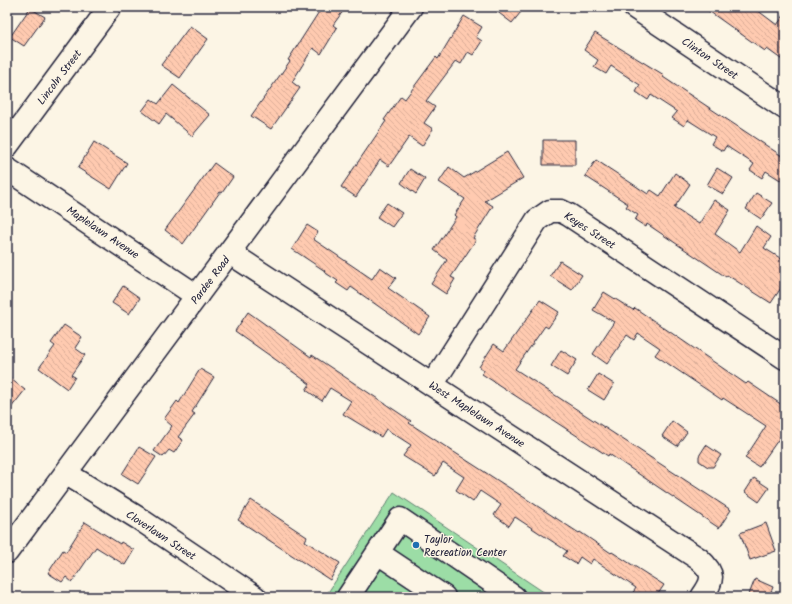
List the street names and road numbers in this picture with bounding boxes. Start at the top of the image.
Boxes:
street label: Clinton Street [677,33,742,85]
street label: Lincoln Street [33,46,87,109]
street label: Maplelawn Avenue [62,202,143,264]
street label: Keyes Street [560,207,620,255]
street label: Pardee Road [187,252,235,309]
street label: West Maplelawn Avenue [425,377,528,453]
street label: Cloverlawn Street [122,506,200,566]

